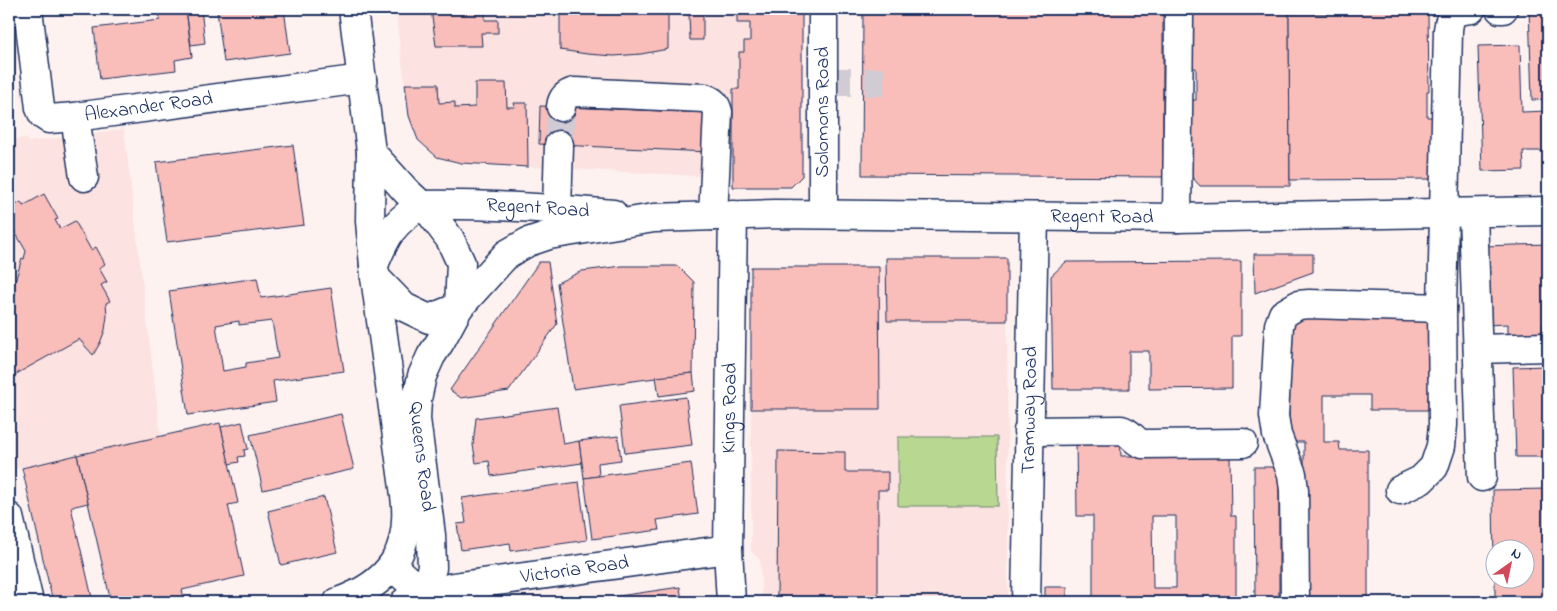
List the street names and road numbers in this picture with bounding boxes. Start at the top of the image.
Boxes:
street label: Solomons Road [809,47,838,177]
street label: Alexander Road [83,84,215,130]
street label: Regent Road [486,191,591,226]
street label: Regent Road [1050,202,1154,233]
street label: Tramway Road [1014,346,1046,474]
street label: Kings Road [715,362,745,454]
street label: Queens Road [401,401,442,513]
street label: Victoria Road [518,548,631,592]

